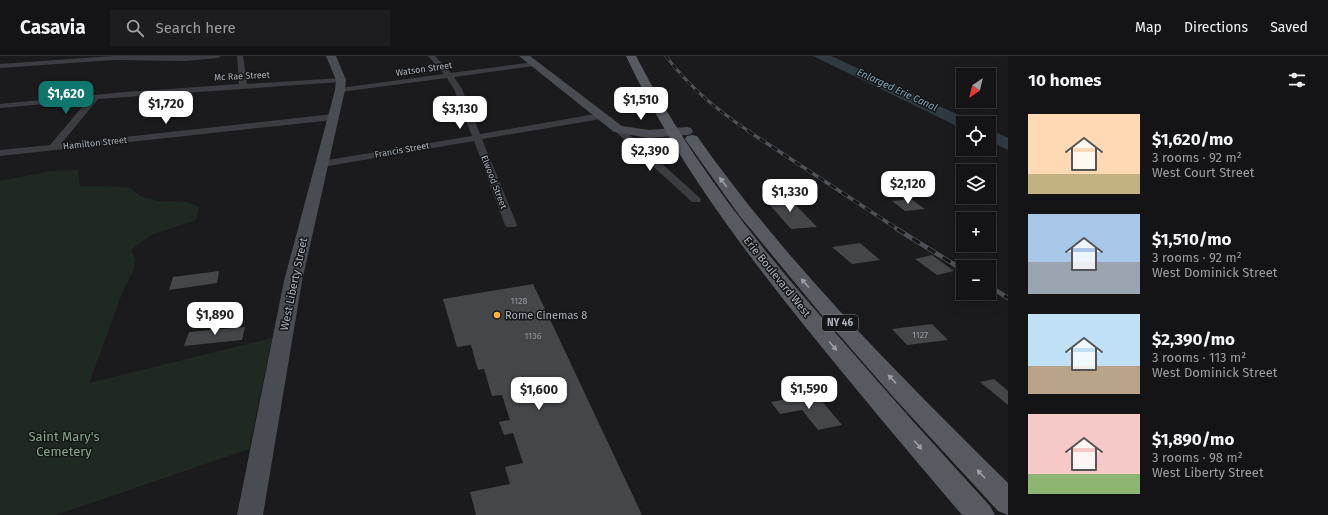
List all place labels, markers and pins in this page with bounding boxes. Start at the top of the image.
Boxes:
pin: $1,620 [33,81,99,115]
pin: $1,510 [608,87,674,121]
pin: $1,720 [133,91,199,125]
pin: $3,130 [427,96,493,130]
pin: $2,390 [617,138,683,172]
pin: $2,120 [875,171,941,205]
pin: $1,330 [757,179,823,213]
pin: $1,890 [182,302,248,336]
place label: Rome Cinemas 8 [505,309,587,322]
marker: Rome Cinemas 8 [492,310,502,320]
pin: $1,590 [776,376,842,410]
pin: $1,600 [506,377,572,411]

